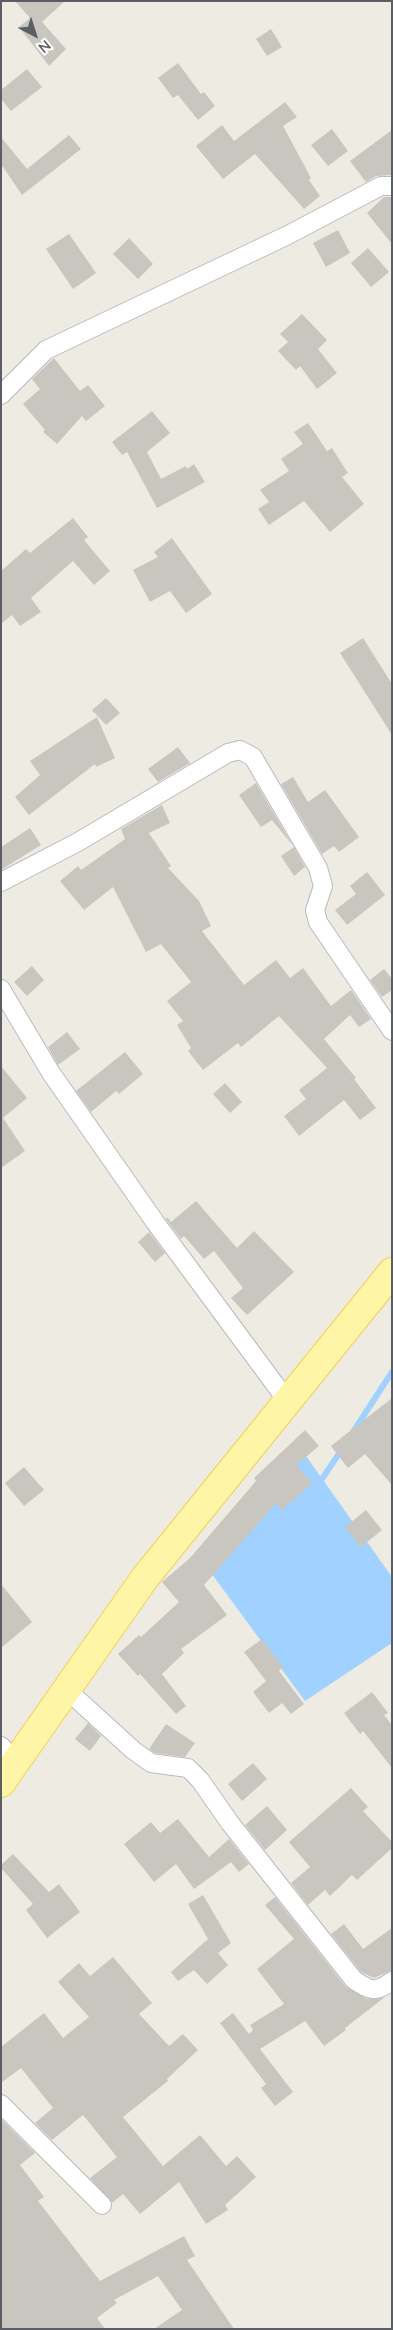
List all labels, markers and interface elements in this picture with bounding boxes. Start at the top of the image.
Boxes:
north arrow [10,10,60,60]
text: N [35,37,55,57]

